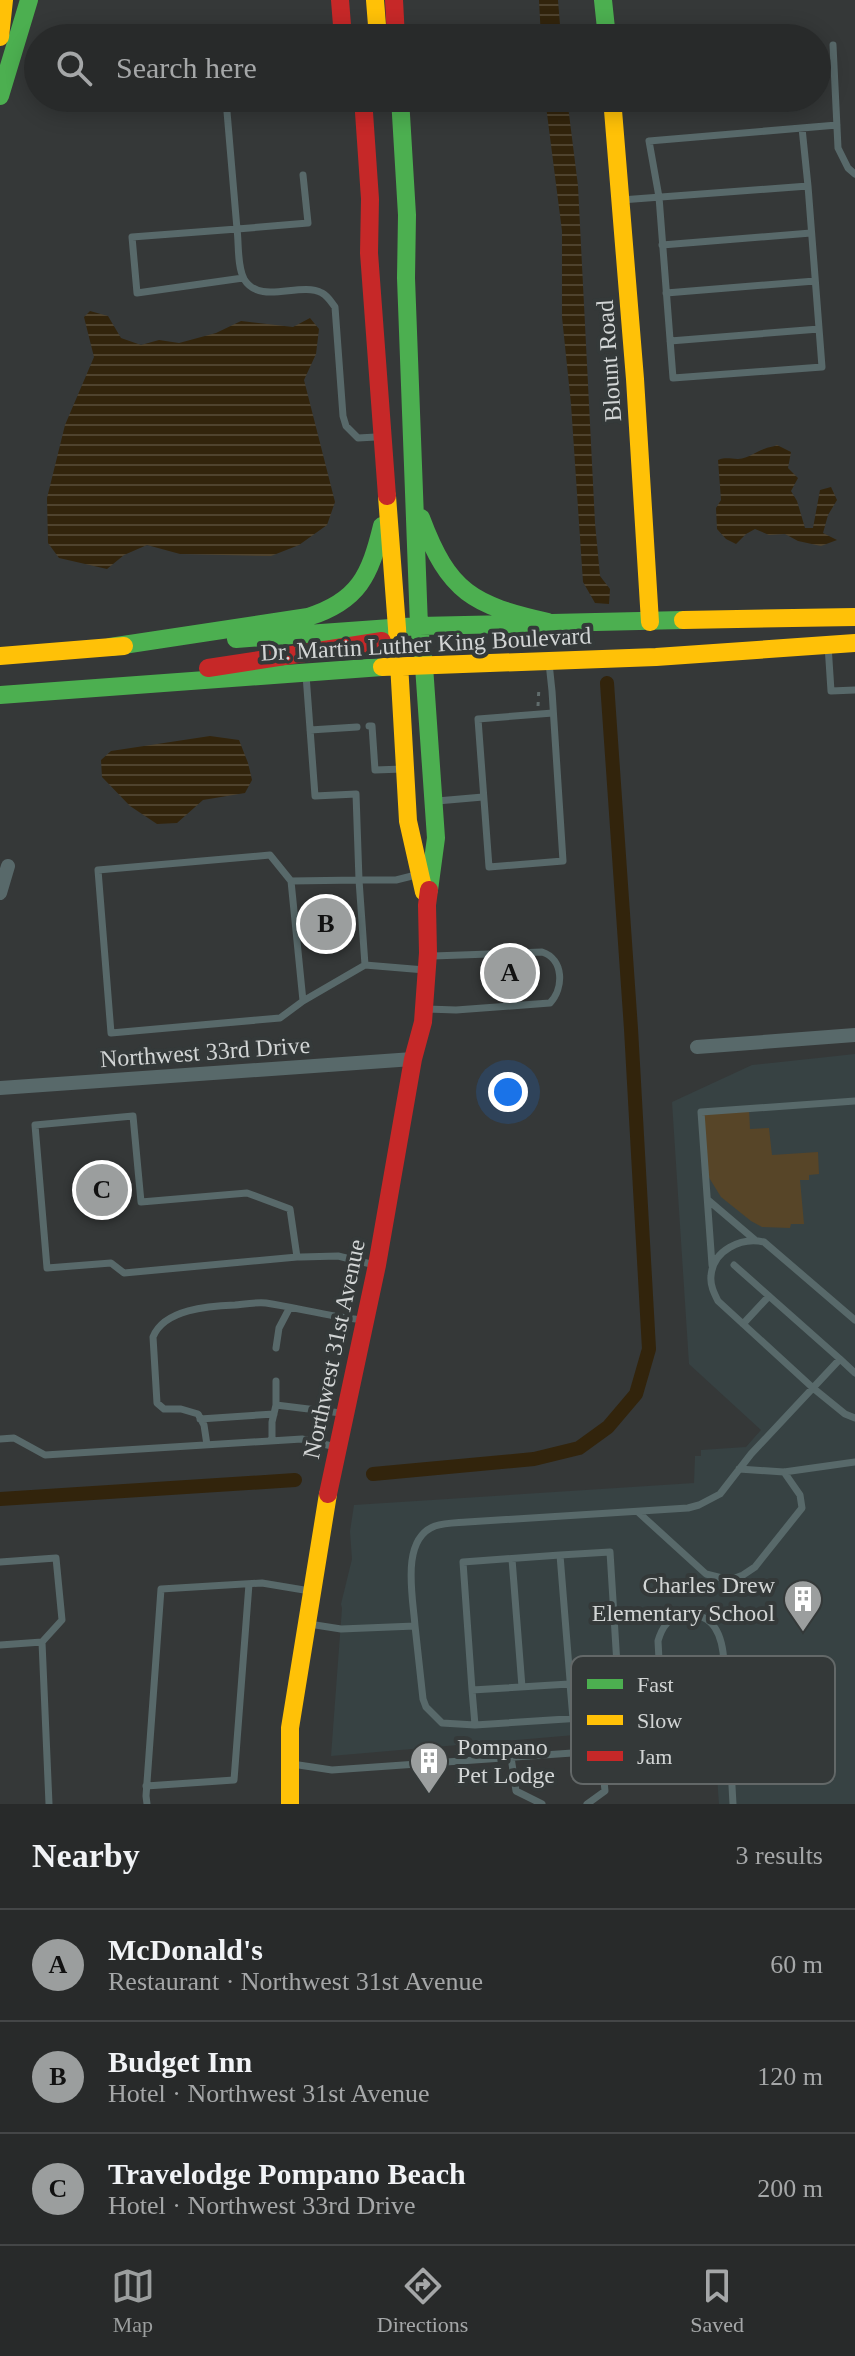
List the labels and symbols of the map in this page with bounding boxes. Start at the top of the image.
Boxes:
street label: Blount Road [592,299,626,423]
street label: Dr. Martin Luther King Boulevard [260,622,592,666]
pin: B [300,894,352,954]
pin: A [484,943,536,1003]
street label: Northwest 33rd Drive [99,1032,311,1072]
your location [488,1072,528,1112]
pin: C [76,1160,128,1220]
street label: Northwest 31st Avenue [298,1237,370,1461]
place label: Charles Drew Elementary School [592,1572,776,1626]
building icon: Charles Drew Elementary School [782,1578,824,1633]
legend [571,1656,835,1784]
text: Fast [637,1672,674,1697]
text: Slow [637,1708,682,1733]
place label: Pompano Pet Lodge [457,1734,555,1788]
building icon: Pompano Pet Lodge [408,1740,450,1795]
text: Jam [637,1744,672,1769]

